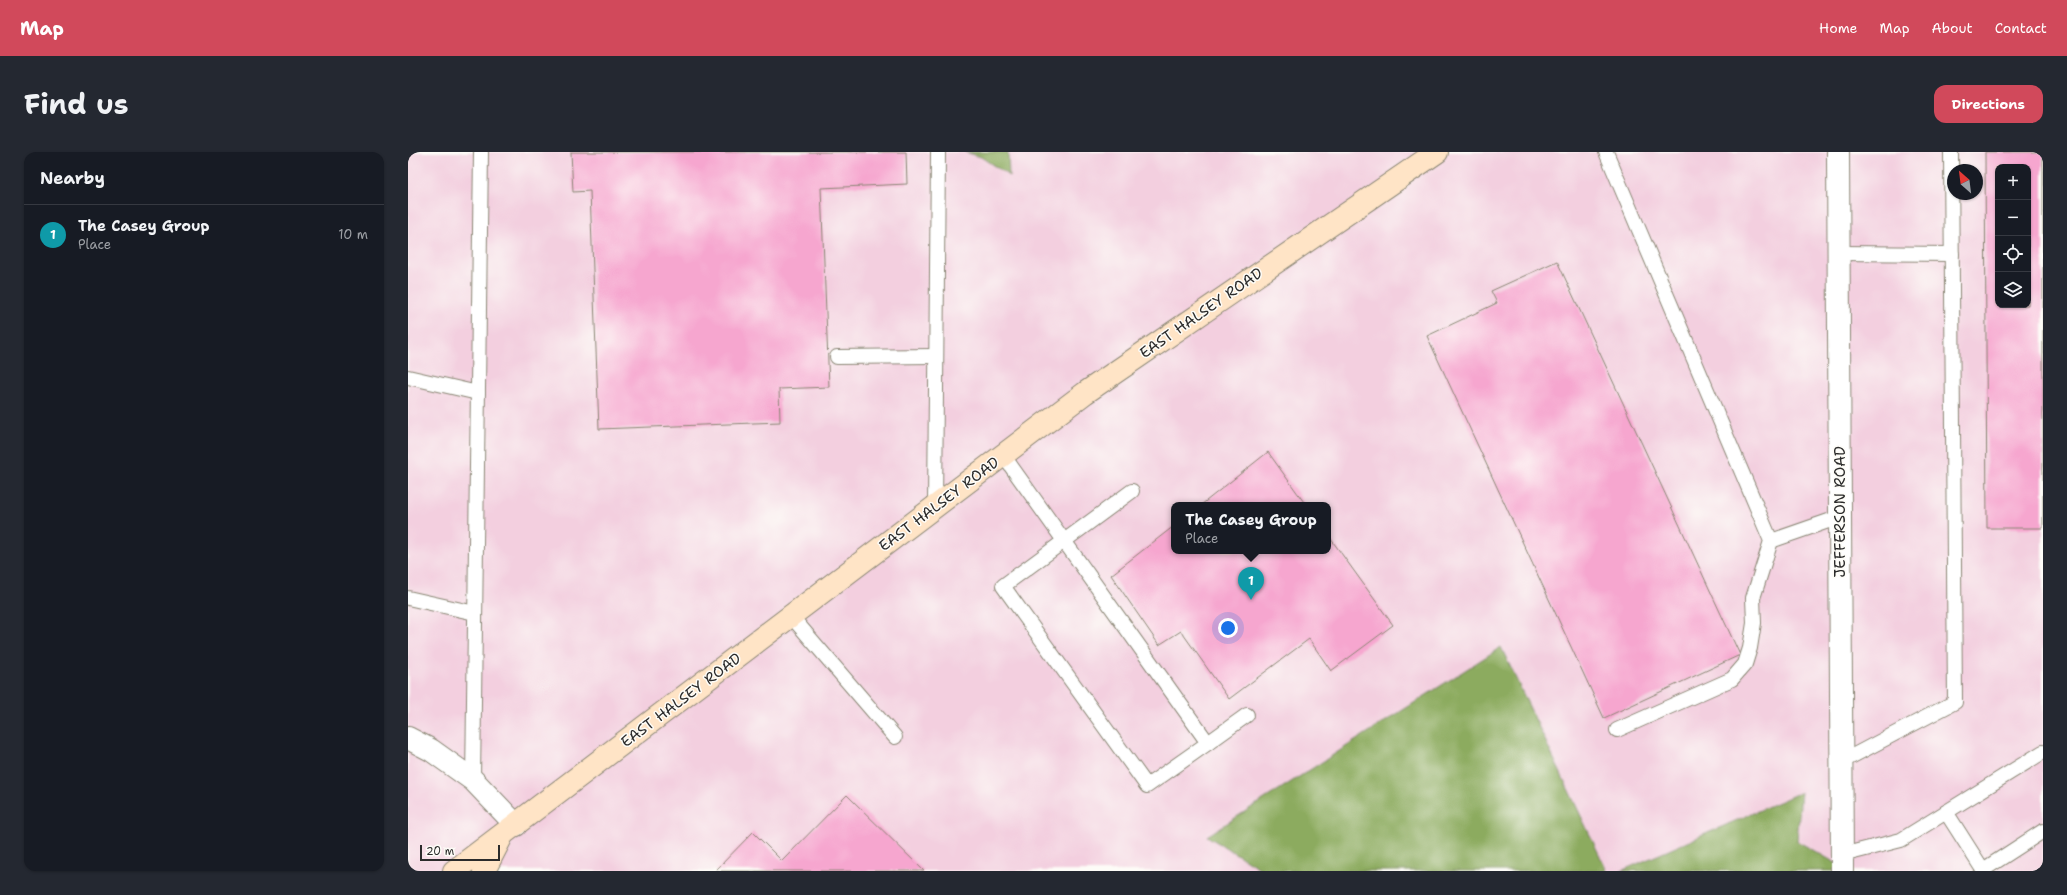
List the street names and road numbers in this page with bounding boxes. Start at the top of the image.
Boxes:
street label: EAST HALSEY ROAD [1136,263,1266,363]
street label: JEFFERSON ROAD [1830,446,1850,578]
street label: EAST HALSEY ROAD [875,452,1003,556]
street label: EAST HALSEY ROAD [617,648,745,752]

